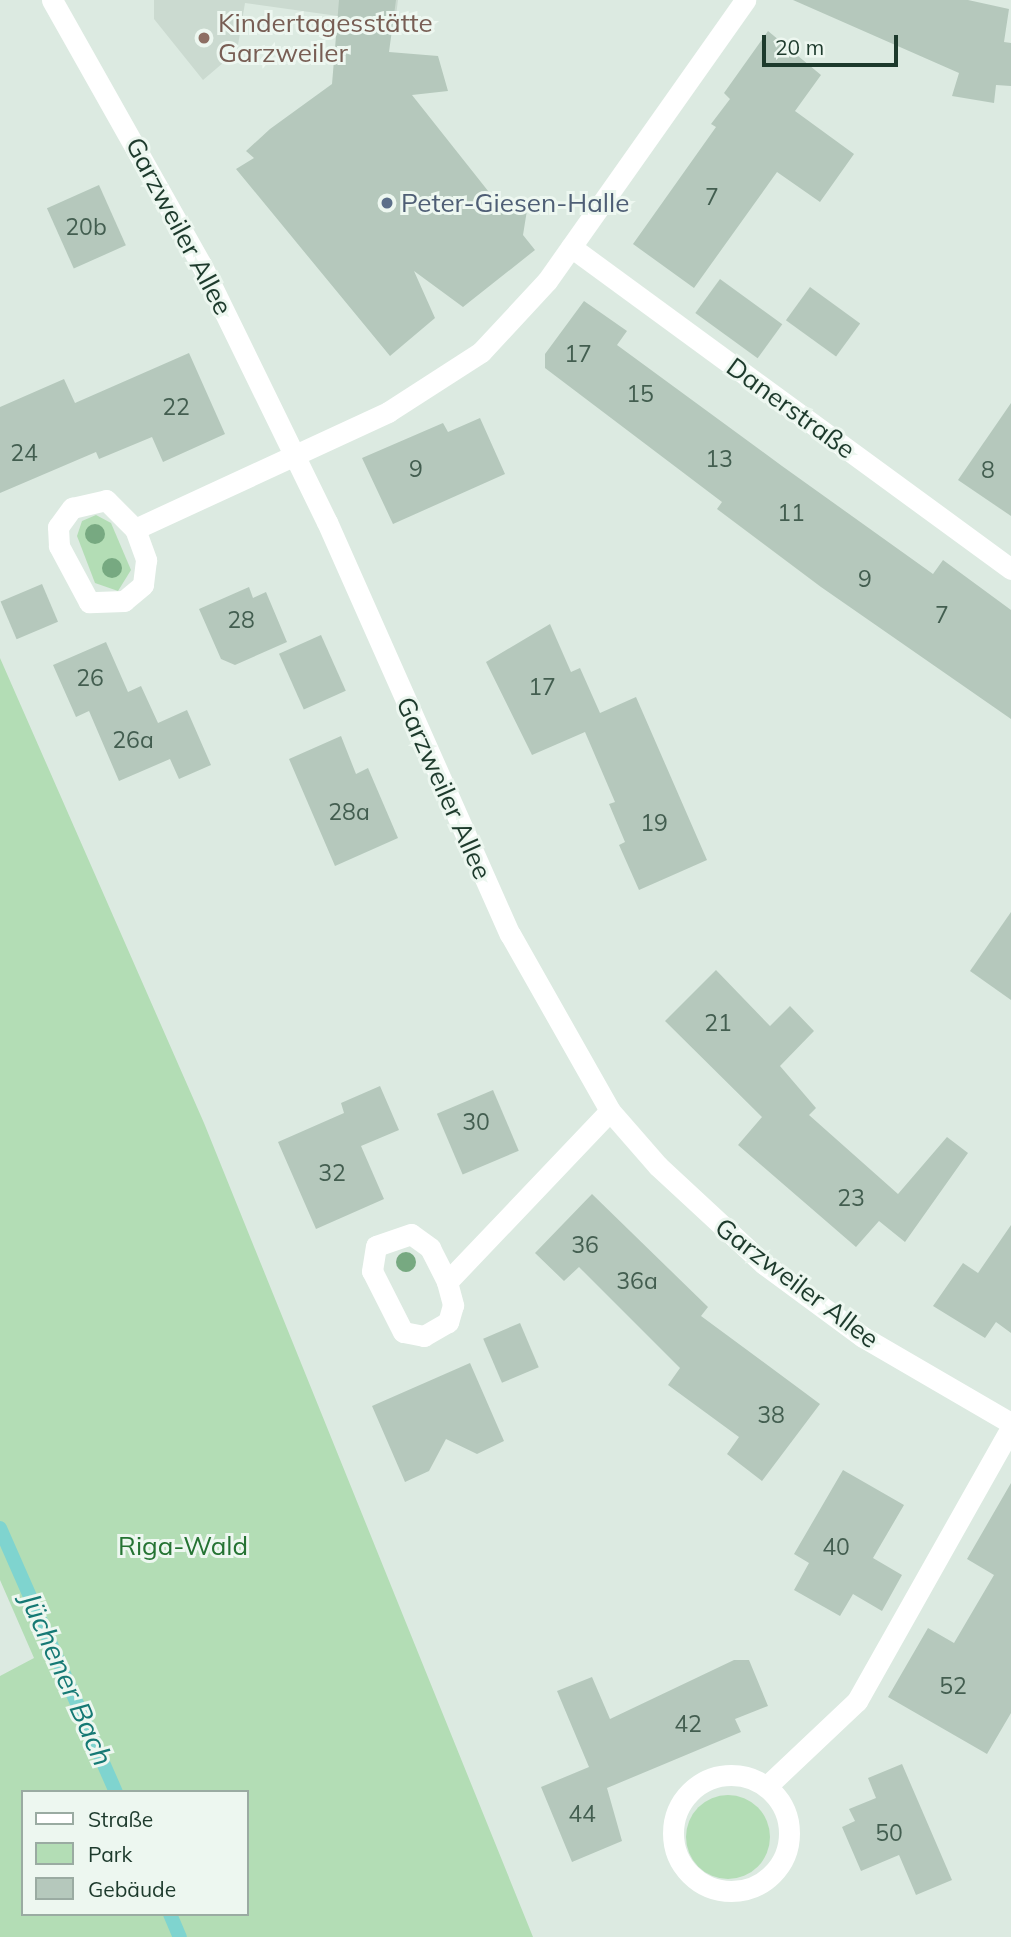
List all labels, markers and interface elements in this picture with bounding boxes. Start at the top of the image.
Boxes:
place label: Kindertagesstätte Garzweiler [218,7,433,68]
scale bar [766,21,902,65]
marker: Kindertagesstätte Garzweiler [196,30,212,46]
text: 20 m [775,34,824,60]
street label: Garzweiler Allee [119,132,239,320]
house number: 7 [705,183,719,211]
place label: Peter-Giesen-Halle [401,187,629,219]
marker: Peter-Giesen-Halle [379,195,395,211]
house number: 20b [65,213,107,241]
house number: 17 [564,340,592,368]
street label: Danerstraße [721,351,861,465]
house number: 15 [626,380,654,408]
house number: 22 [162,393,190,421]
house number: 24 [10,439,38,467]
house number: 13 [705,445,733,473]
house number: 9 [409,455,423,483]
house number: 8 [981,456,995,484]
house number: 11 [777,499,805,527]
house number: 9 [858,565,872,593]
house number: 7 [935,601,949,629]
house number: 28 [227,606,255,634]
house number: 26 [76,664,104,692]
house number: 17 [528,673,556,701]
street label: Garzweiler Allee [390,692,498,884]
house number: 26a [112,726,154,754]
house number: 28a [328,798,370,826]
house number: 19 [640,809,668,837]
house number: 21 [704,1009,732,1037]
house number: 30 [462,1108,490,1136]
house number: 32 [318,1159,346,1187]
house number: 23 [837,1184,865,1212]
street label: Garzweiler Allee [709,1211,885,1355]
house number: 36 [571,1231,599,1259]
house number: 36a [616,1267,658,1295]
house number: 38 [757,1401,785,1429]
park label: Riga-Wald [118,1530,248,1562]
house number: 40 [822,1533,850,1561]
water label: Jüchener Bach [14,1587,120,1771]
house number: 52 [939,1672,967,1700]
house number: 42 [674,1710,702,1738]
legend [21,1790,248,1916]
house number: 44 [568,1800,596,1828]
text: Straße [88,1806,153,1832]
house number: 50 [875,1819,903,1847]
text: Park [88,1841,132,1867]
text: Gebäude [88,1876,176,1902]

